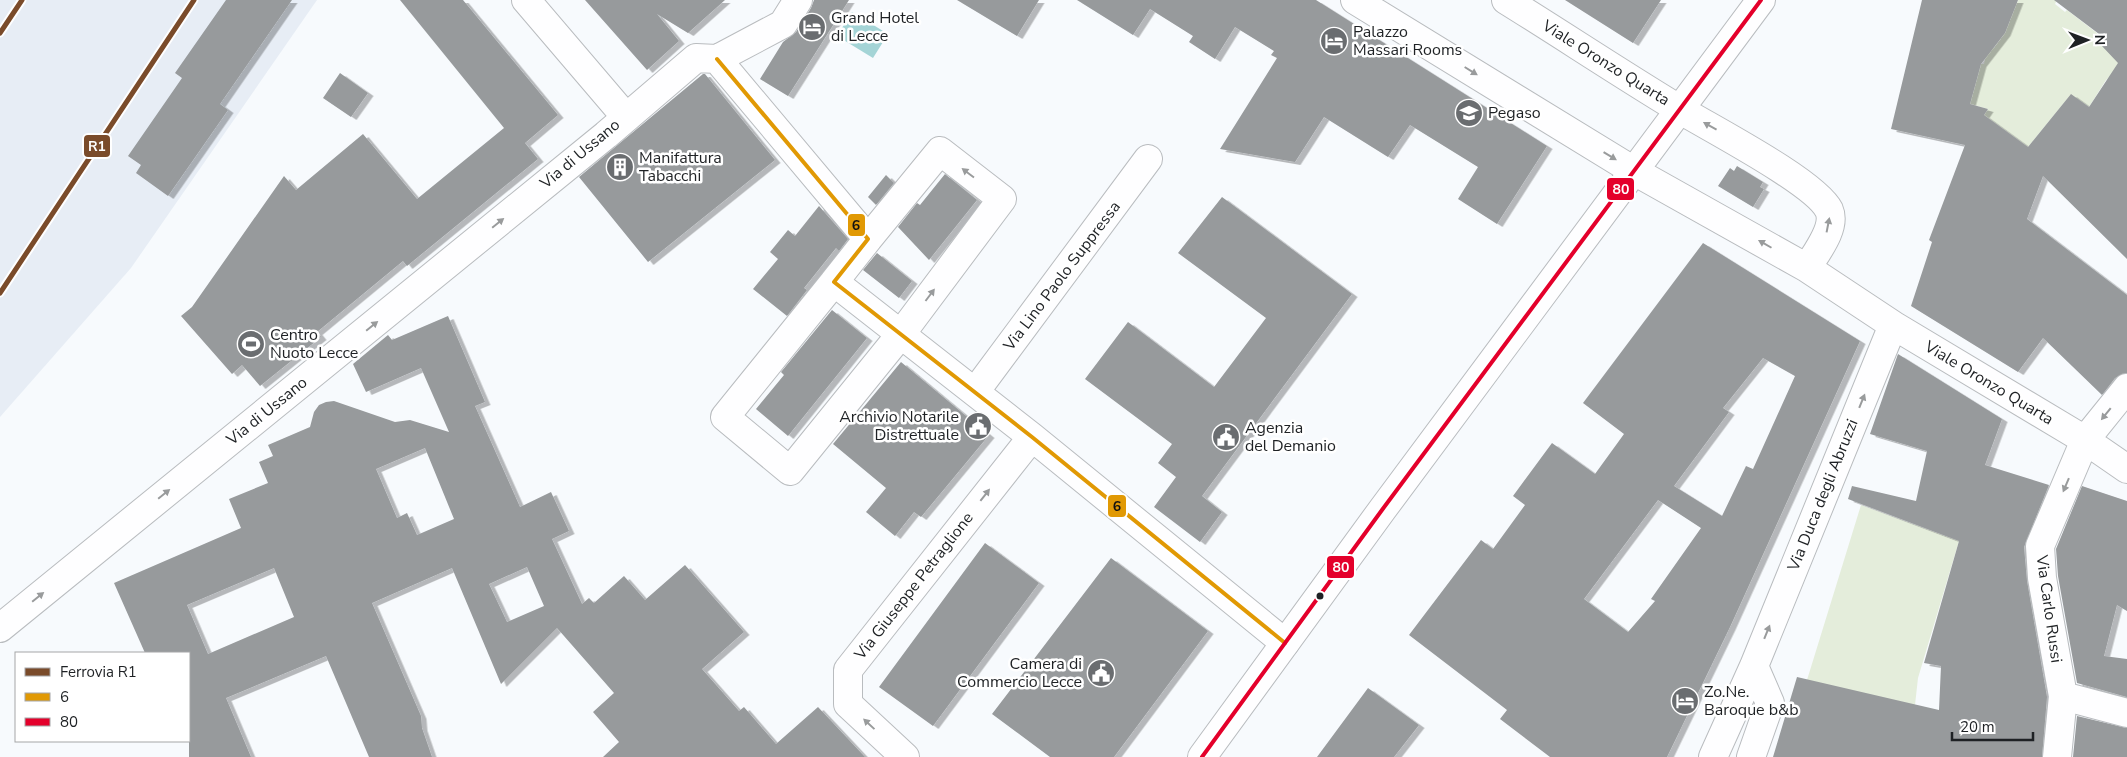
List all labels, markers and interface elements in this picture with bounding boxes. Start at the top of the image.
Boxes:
place label: Grand Hotel di Lecce [831,7,919,47]
hotel icon: Grand Hotel di Lecce [797,12,827,42]
street label: Viale Oronzo Quarta [1537,14,1674,111]
north arrow [2062,15,2112,65]
place label: Palazzo Massari Rooms [1353,21,1462,61]
hotel icon: Palazzo Massari Rooms [1319,26,1349,56]
text: N [2090,34,2109,45]
one-way arrow [1465,67,1478,76]
school or university icon: Pegaso [1454,98,1484,128]
place label: Pegaso [1488,102,1541,124]
street label: Via di Ussano [535,114,625,195]
one-way arrow [1703,122,1717,130]
line badge: R1 [83,134,111,158]
text: R1 [88,137,106,156]
place label: Manifattura Tabacchi [639,147,722,187]
building icon: Manifattura Tabacchi [605,152,635,182]
one-way arrow [1603,152,1616,161]
one-way arrow [962,168,975,179]
line badge: 80 [1606,177,1635,201]
text: 80 [1613,180,1629,199]
street label: Via Lino Paolo Suppressa [998,197,1126,356]
line badge: 6 [847,213,866,237]
text: 6 [852,216,860,235]
one-way arrow [1824,217,1832,233]
one-way arrow [491,218,504,229]
one-way arrow [1758,239,1771,248]
one-way arrow [925,288,935,302]
one-way arrow [365,320,378,331]
place label: Centro Nuoto Lecce [270,324,358,364]
sports icon: Centro Nuoto Lecce [236,329,266,359]
street label: Viale Oronzo Quarta [1920,335,2057,430]
street label: Via di Ussano [221,372,312,451]
one-way arrow [1858,394,1866,408]
place label: Archivio Notarile Distrettuale [839,406,959,446]
one-way arrow [2101,407,2112,420]
public building icon: Archivio Notarile Distrettuale [963,411,993,441]
street label: Via Duca degli Abruzzi [1782,416,1864,575]
place label: Agenzia del Demanio [1245,417,1336,457]
public building icon: Agenzia del Demanio [1211,422,1241,452]
one-way arrow [2062,478,2070,493]
one-way arrow [157,489,170,500]
one-way arrow [980,489,991,502]
line badge: 6 [1107,494,1127,518]
text: 6 [1113,497,1121,516]
street label: Via Giuseppe Petraglione [849,508,979,665]
street label: Via Carlo Russi [2030,553,2067,664]
line badge: 80 [1326,555,1355,579]
text: 80 [1333,558,1349,577]
one-way arrow [31,591,44,602]
unlabelled marker [1315,591,1325,601]
one-way arrow [1764,625,1772,639]
legend [15,652,190,742]
place label: Camera di Commercio Lecce [957,653,1082,693]
public building icon: Camera di Commercio Lecce [1086,658,1116,688]
text: Ferrovia R1 [60,662,137,682]
place label: Zo.Ne. Baroque b&b [1704,681,1799,721]
hotel icon: Zo.Ne. Baroque b&b [1670,686,1700,716]
text: 6 [60,687,69,707]
scale bar [1952,710,2033,742]
text: 80 [60,712,78,732]
text: 20 m [1960,717,1995,737]
one-way arrow [863,718,875,730]

